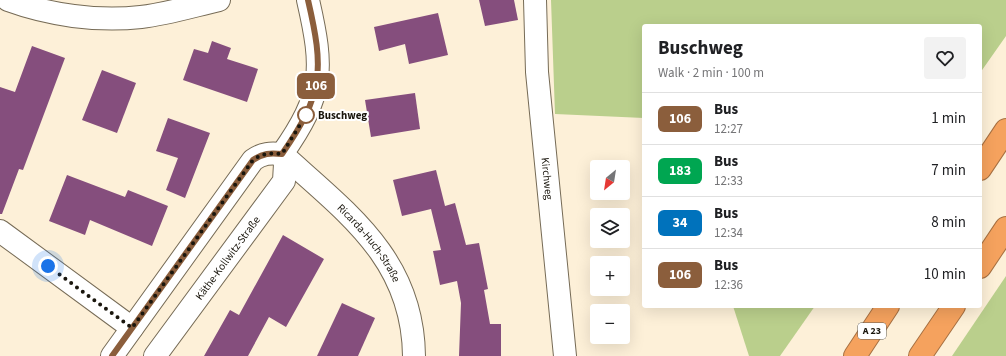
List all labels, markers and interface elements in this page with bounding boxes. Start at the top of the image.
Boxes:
text: Buschweg [658,35,743,62]
button: heart [924,37,966,79]
text: Walk · 2 min · 100 m [658,64,764,82]
line badge: 106 [293,73,339,99]
text: 106 [305,76,327,96]
text: Bus [714,99,738,120]
marker: Buschweg [297,106,315,124]
place label: Buschweg [318,108,367,123]
text: 1 min [931,108,966,129]
text: 106 [669,109,691,129]
text: 12:27 [714,120,743,138]
text: Bus [714,151,738,172]
street label: Kirchweg [538,157,557,201]
north arrow [590,160,630,200]
map controls [590,160,630,344]
text: 7 min [931,160,966,181]
text: 183 [669,161,691,181]
text: 12:33 [714,172,743,190]
street label: Ricarda-Huch-Straße [334,200,404,285]
text: Bus [714,203,738,224]
button: layers [590,208,630,248]
street label: Käthe-Kollwitz-Straße [191,212,264,303]
text: 8 min [931,212,966,233]
text: 34 [673,213,687,233]
text: 12:34 [714,224,743,242]
text: Bus [714,255,738,276]
your location [38,256,58,276]
button: + [590,256,630,296]
text: 10 min [924,264,966,285]
text: 106 [669,265,691,285]
text: 12:36 [714,276,743,294]
button: − [590,304,630,344]
road number: A 23 [858,323,886,339]

